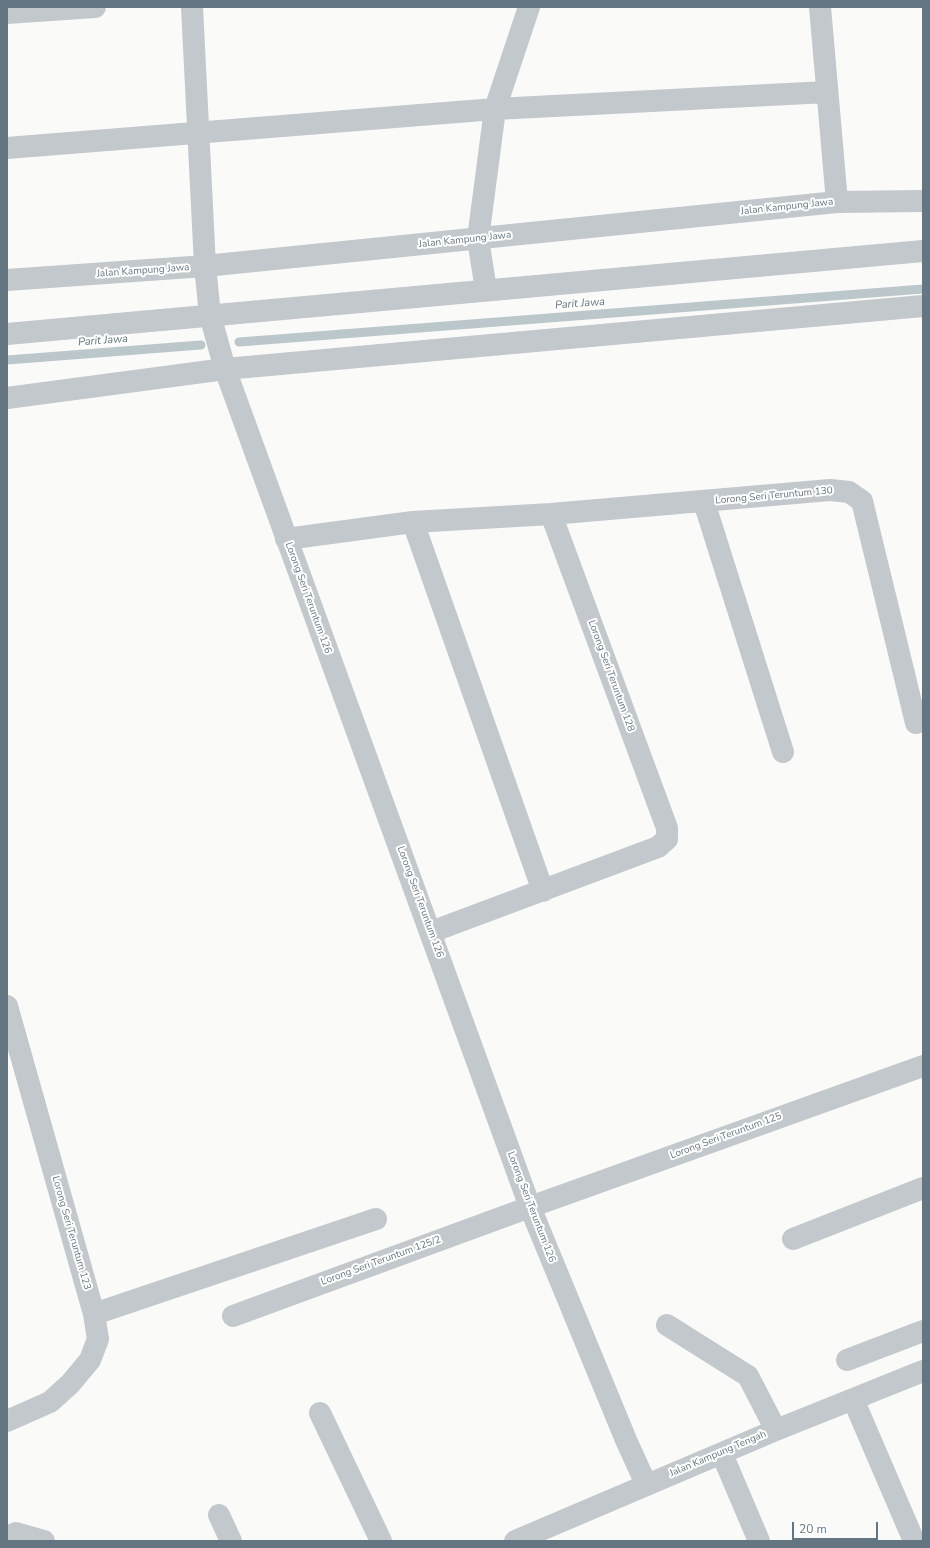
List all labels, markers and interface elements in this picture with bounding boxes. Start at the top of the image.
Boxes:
street label: Jalan Kampung Jawa [740,196,834,218]
street label: Jalan Kampung Jawa [418,229,512,251]
street label: Jalan Kampung Jawa [96,262,190,280]
water label: Parit Jawa [555,296,605,312]
water label: Parit Jawa [78,333,128,349]
street label: Lorong Seri Teruntum 130 [715,485,833,507]
street label: Lorong Seri Teruntum 126 [282,541,334,655]
street label: Lorong Seri Teruntum 128 [585,619,637,733]
street label: Lorong Seri Teruntum 126 [394,845,446,959]
street label: Lorong Seri Teruntum 125 [669,1110,783,1162]
street label: Lorong Seri Teruntum 126 [504,1150,558,1264]
street label: Lorong Seri Teruntum 123 [49,1175,93,1291]
street label: Lorong Seri Teruntum 125/2 [319,1234,443,1288]
street label: Jalan Kampung Tengah [668,1428,768,1480]
scale bar [794,1514,880,1540]
text: 20 m [799,1521,827,1537]

